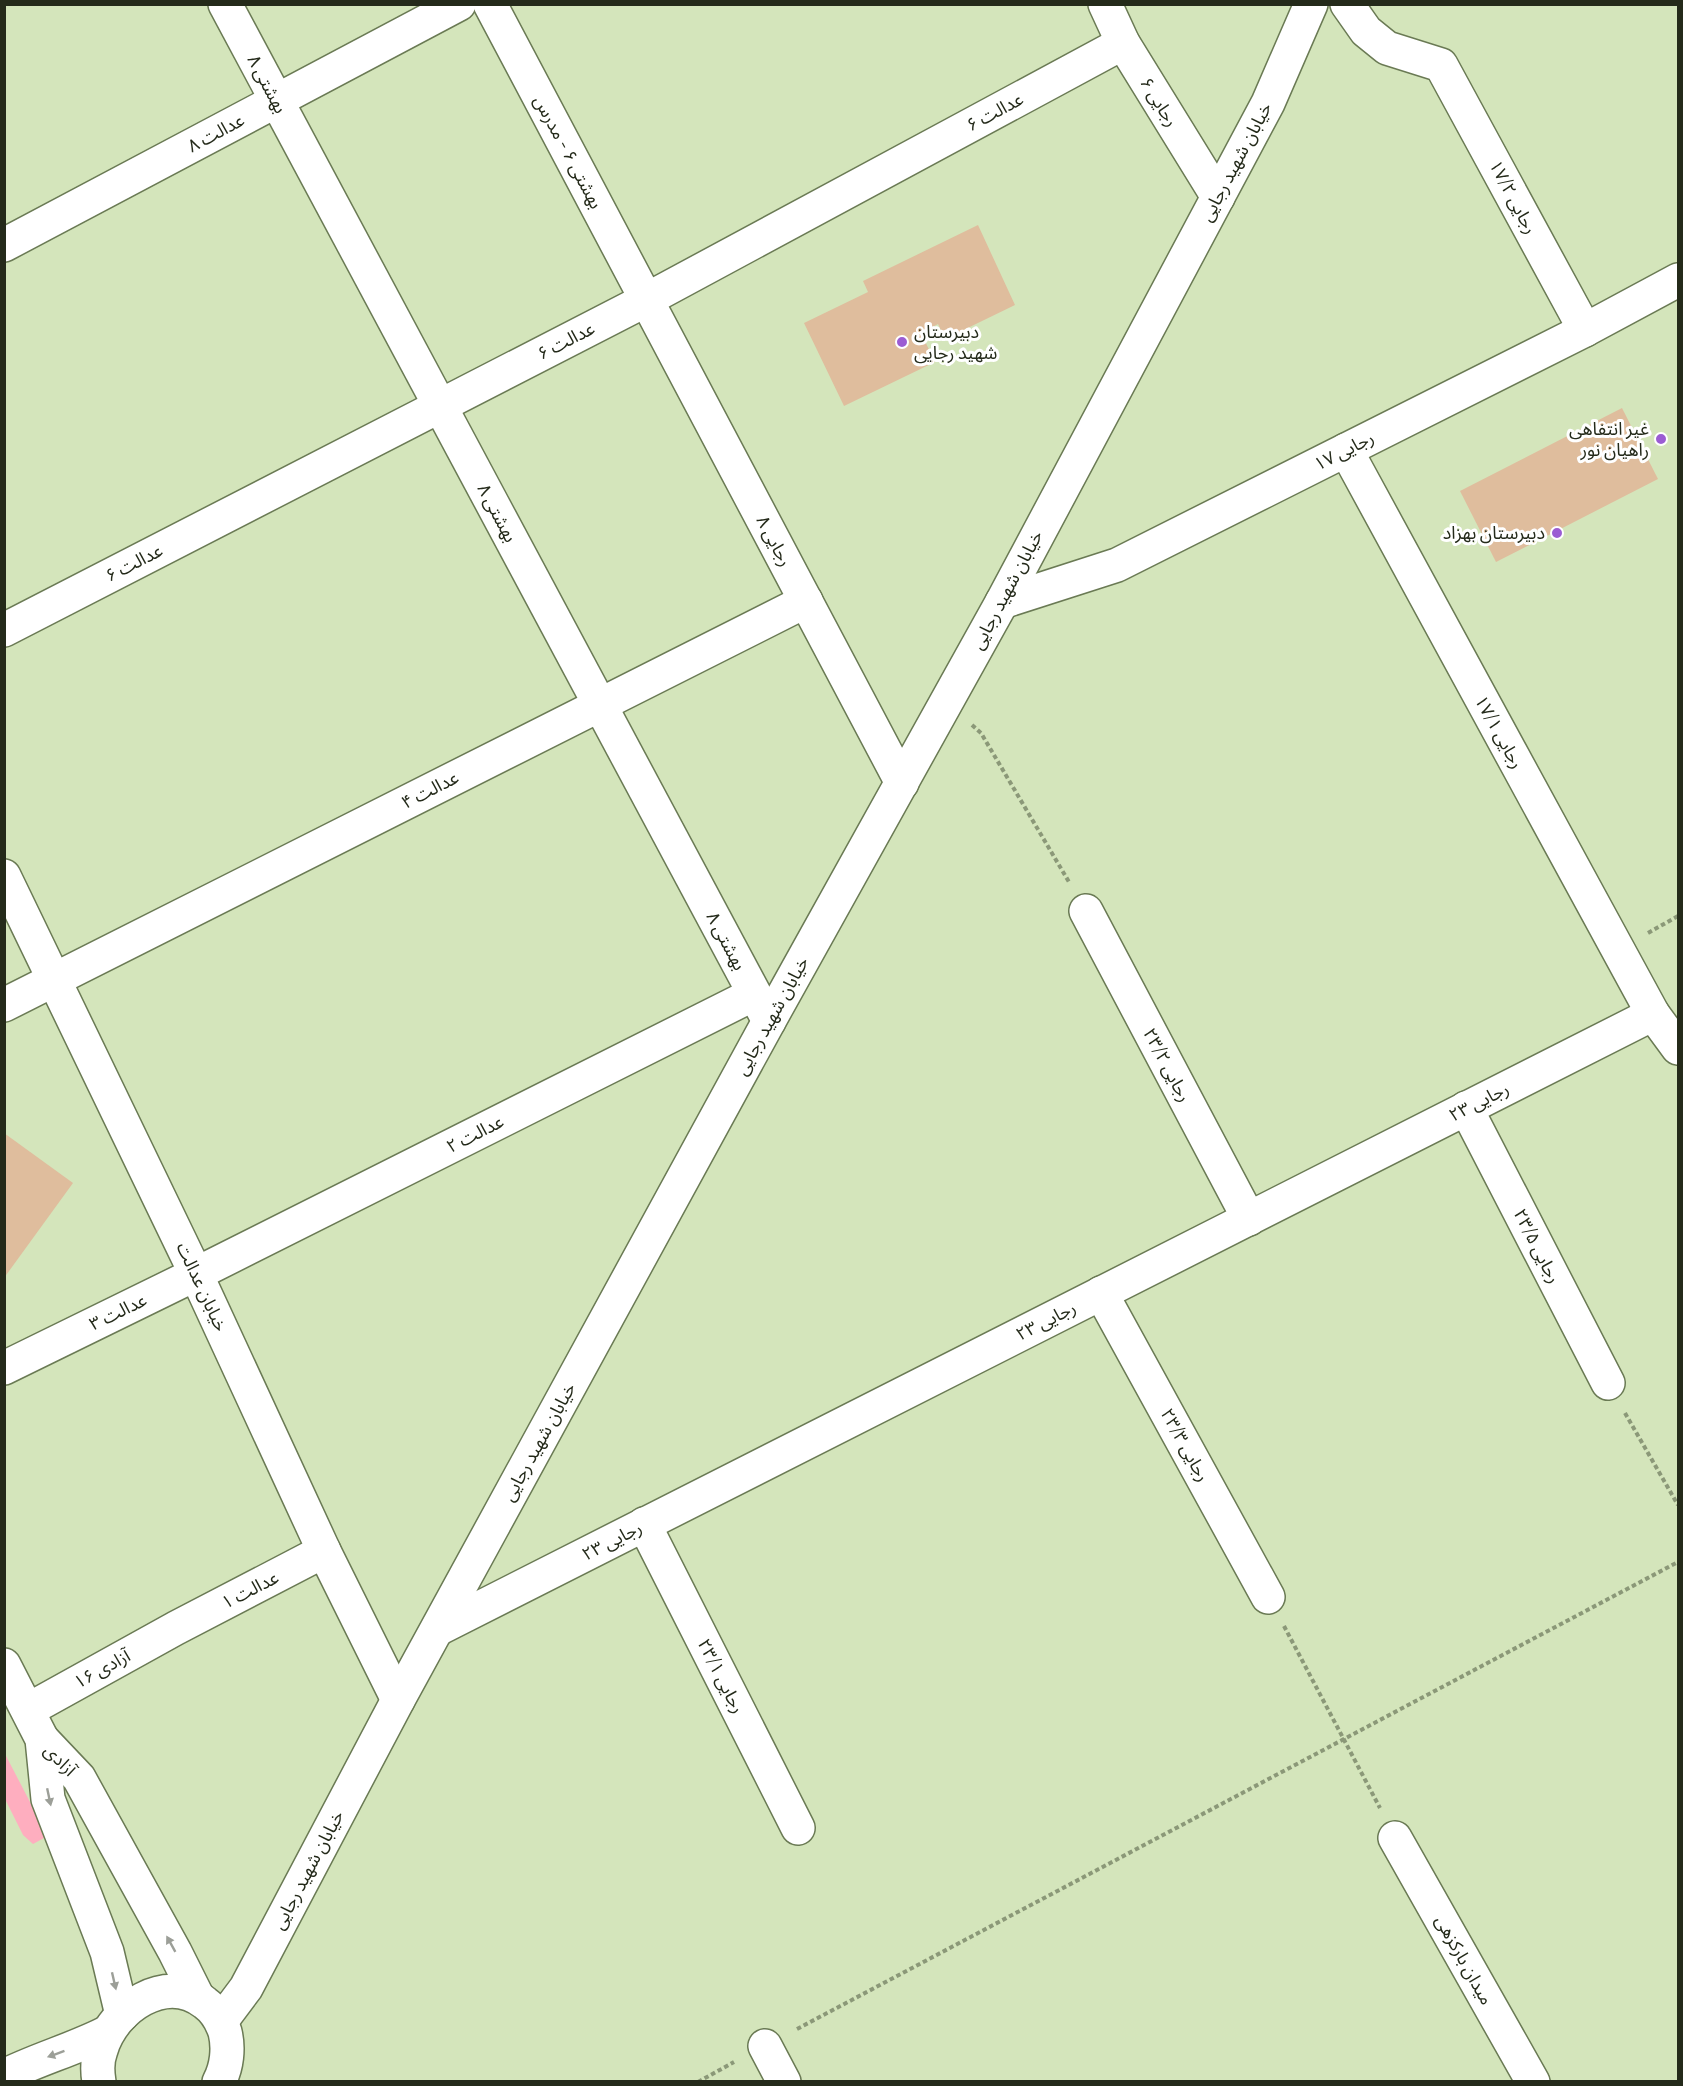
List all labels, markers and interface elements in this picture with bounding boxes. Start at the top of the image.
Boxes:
street label: بهشتی ۸ [242,51,292,117]
street label: رجایی ۶ [1135,73,1183,131]
street label: عدالت ۶ [963,88,1027,136]
street label: بهشتی ۶ - مدرس [529,91,607,213]
street label: خیابان شهید رجایی [1195,99,1277,225]
street label: عدالت ۸ [184,109,248,157]
street label: رجایی ۱۷/۲ [1484,156,1542,238]
street label: عدالت ۶ [534,317,598,365]
place label: دبیرستان شهید رجایی [914,321,997,364]
marker: دبیرستان شهید رجایی [895,335,909,349]
place label: غیر انتفاهی راهیان نور [1569,418,1649,461]
street label: رجایی ۱۷ [1310,427,1378,475]
marker: غیر انتفاهی راهیان نور [1654,432,1668,446]
street label: بهشتی ۸ [472,480,522,546]
street label: رجایی ۸ [752,512,796,570]
place label: دبیرستان بهزاد [1443,522,1545,544]
marker: دبیرستان بهزاد [1550,526,1564,540]
street label: خیابان شهید رجایی [966,527,1048,653]
street label: عدالت ۶ [102,539,166,587]
street label: رجایی ۱۷/۱ [1470,691,1528,773]
street label: عدالت ۴ [398,766,462,814]
street label: بهشتی ۸ [701,908,751,974]
street label: خیابان شهید رجایی [730,953,814,1079]
street label: رجایی ۲۳/۲ [1138,1024,1196,1106]
street label: رجایی ۲۳ [1445,1078,1513,1126]
street label: عدالت ۲ [443,1110,507,1158]
street label: رجایی ۲۳/۵ [1509,1205,1565,1287]
street label: خیابان عدالت [172,1239,232,1335]
street label: عدالت ۳ [86,1289,150,1335]
street label: رجایی ۲۳ [1012,1297,1080,1345]
street label: خیابان شهید رجایی [497,1379,581,1505]
street label: رجایی ۲۳/۳ [1156,1404,1214,1486]
street label: رجایی ۲۳ [578,1517,646,1565]
street label: عدالت ۱ [218,1566,282,1614]
street label: رجایی ۲۳/۱ [693,1635,749,1717]
street label: آزادی ۱۶ [70,1644,135,1693]
street label: آزادی [39,1739,81,1781]
one-way arrow [45,1788,55,1807]
street label: خیابان شهید رجایی [267,1807,349,1933]
street label: میدان بارکزهی [1430,1911,1498,2009]
one-way arrow [166,1935,176,1952]
one-way arrow [110,1972,119,1991]
one-way arrow [47,2050,65,2059]

